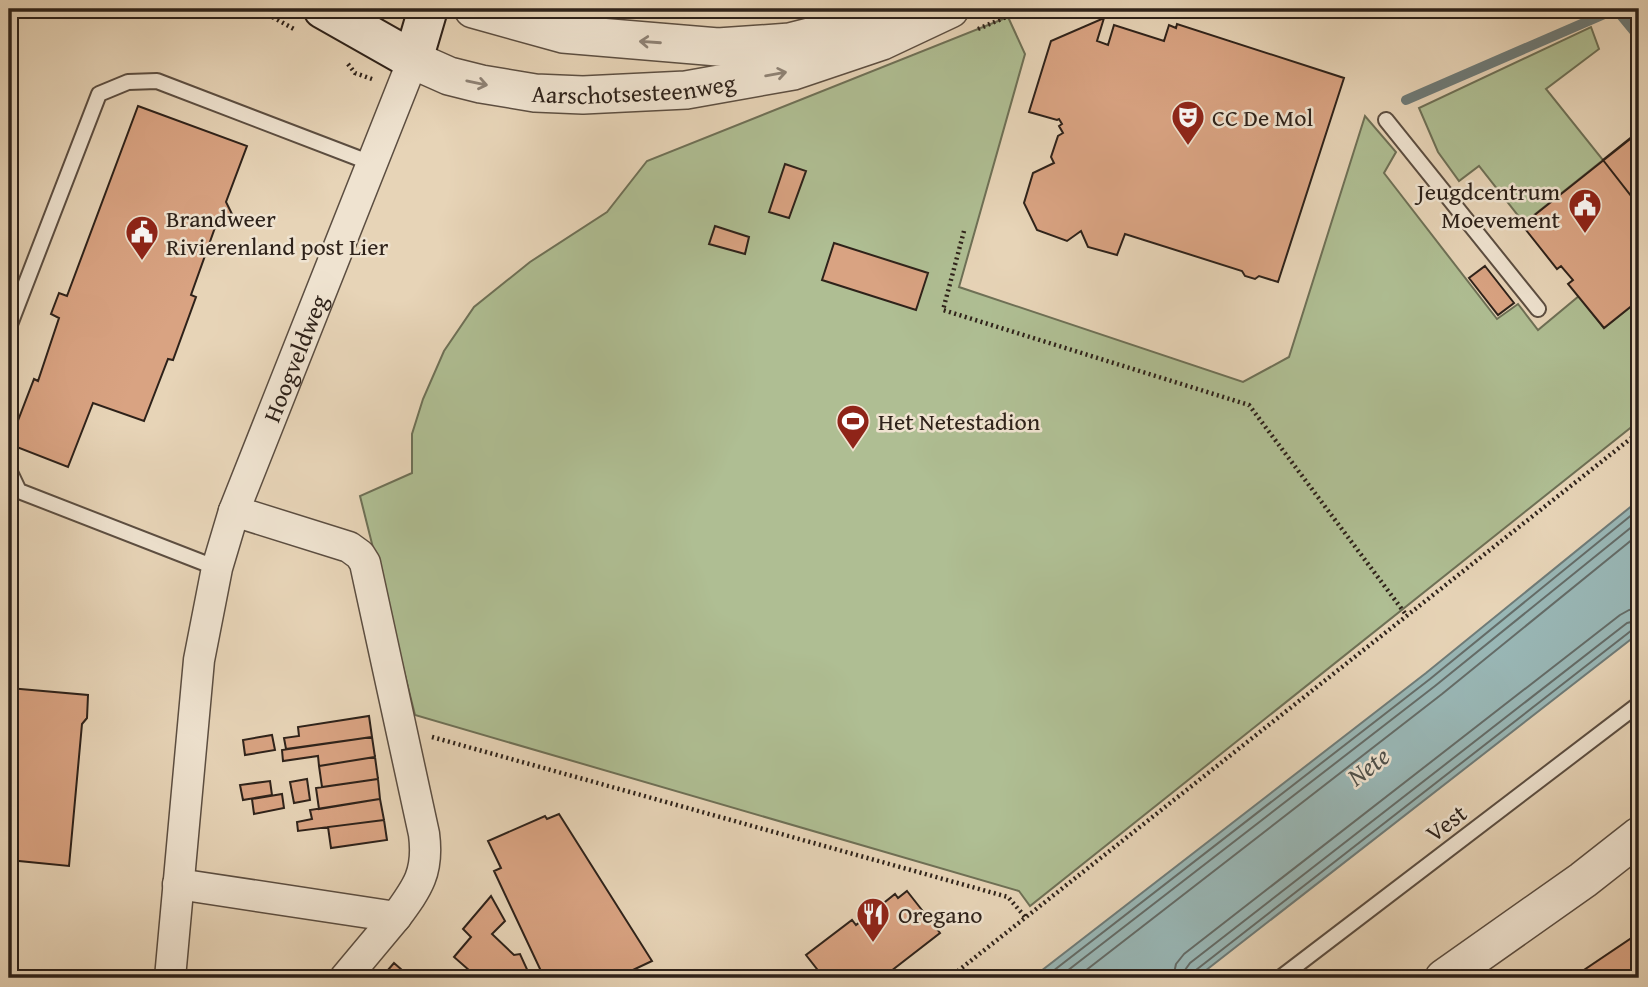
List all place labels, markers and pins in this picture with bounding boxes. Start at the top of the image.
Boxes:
theatre icon: CC De Mol [1169,98,1207,147]
place label: CC De Mol [1212,100,1313,135]
place label: Jeugdcentrum Moevement [1414,174,1561,237]
public building icon: Jeugdcentrum Moevement [1566,186,1604,235]
place label: Brandweer Rivierenland post Lier [166,201,389,264]
public building icon: Brandweer Rivierenland post Lier [123,213,161,262]
sports icon: Het Netestadion [834,402,872,451]
place label: Het Netestadion [878,404,1041,439]
restaurant icon: Oregano [854,895,892,944]
place label: Oregano [898,897,982,932]

